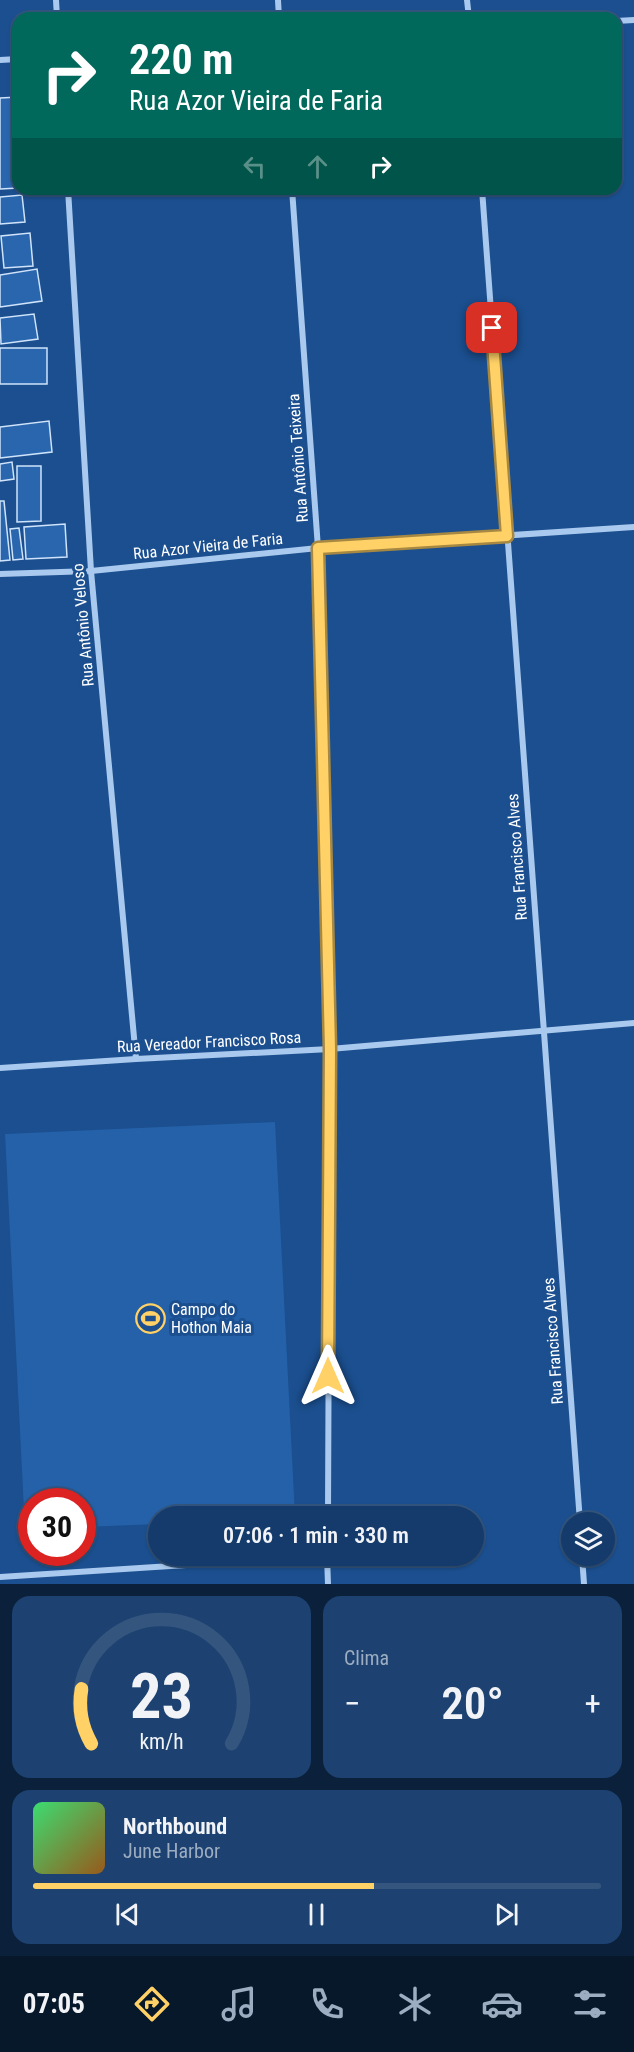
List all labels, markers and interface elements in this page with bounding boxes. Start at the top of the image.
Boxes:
text: 220 m [129,35,234,84]
icon: right [30,36,108,114]
text: Rua Azor Vieira de Faria [129,85,383,117]
icon: left [238,150,271,183]
icon: ahead [301,150,334,183]
icon: right [364,150,397,183]
pin [466,302,517,353]
icon: arrive [475,311,508,344]
street label: Rua Antônio Teixeira [284,393,312,523]
street label: Rua Azor Vieira de Faria [132,529,284,563]
street label: Rua Antônio Veloso [68,563,98,687]
street label: Rua Francisco Alves [503,793,531,921]
street label: Rua Vereador Francisco Rosa [116,1028,302,1056]
street label: Rua Francisco Alves [539,1277,567,1405]
place label: Campo do Hothon Maia [171,1300,252,1337]
sports icon: Campo do Hothon Maia [134,1302,166,1334]
position arrow [296,1344,360,1408]
speed limit sign: 30 [18,1488,96,1566]
map controls [561,1512,615,1566]
button: layers [561,1512,615,1566]
text: 07:06 · 1 min · 330 m [223,1523,409,1548]
text: Clima [344,1646,389,1670]
text: 23 [130,1660,193,1733]
text: 20° [441,1677,504,1730]
text: − [344,1684,361,1723]
text: + [585,1684,601,1723]
text: km/h [139,1729,184,1754]
text: Northbound [123,1814,227,1839]
text: June Harbor [123,1839,220,1863]
icon: previous [111,1898,144,1931]
icon: pause [300,1898,333,1931]
icon: next [490,1898,523,1931]
icon: directions [131,1983,173,2025]
icon: music [218,1983,260,2025]
icon: phone [306,1983,348,2025]
icon: climate [394,1983,436,2025]
icon: car [481,1983,523,2025]
icon: filters [569,1983,611,2025]
text: 07:05 [23,1988,85,2020]

